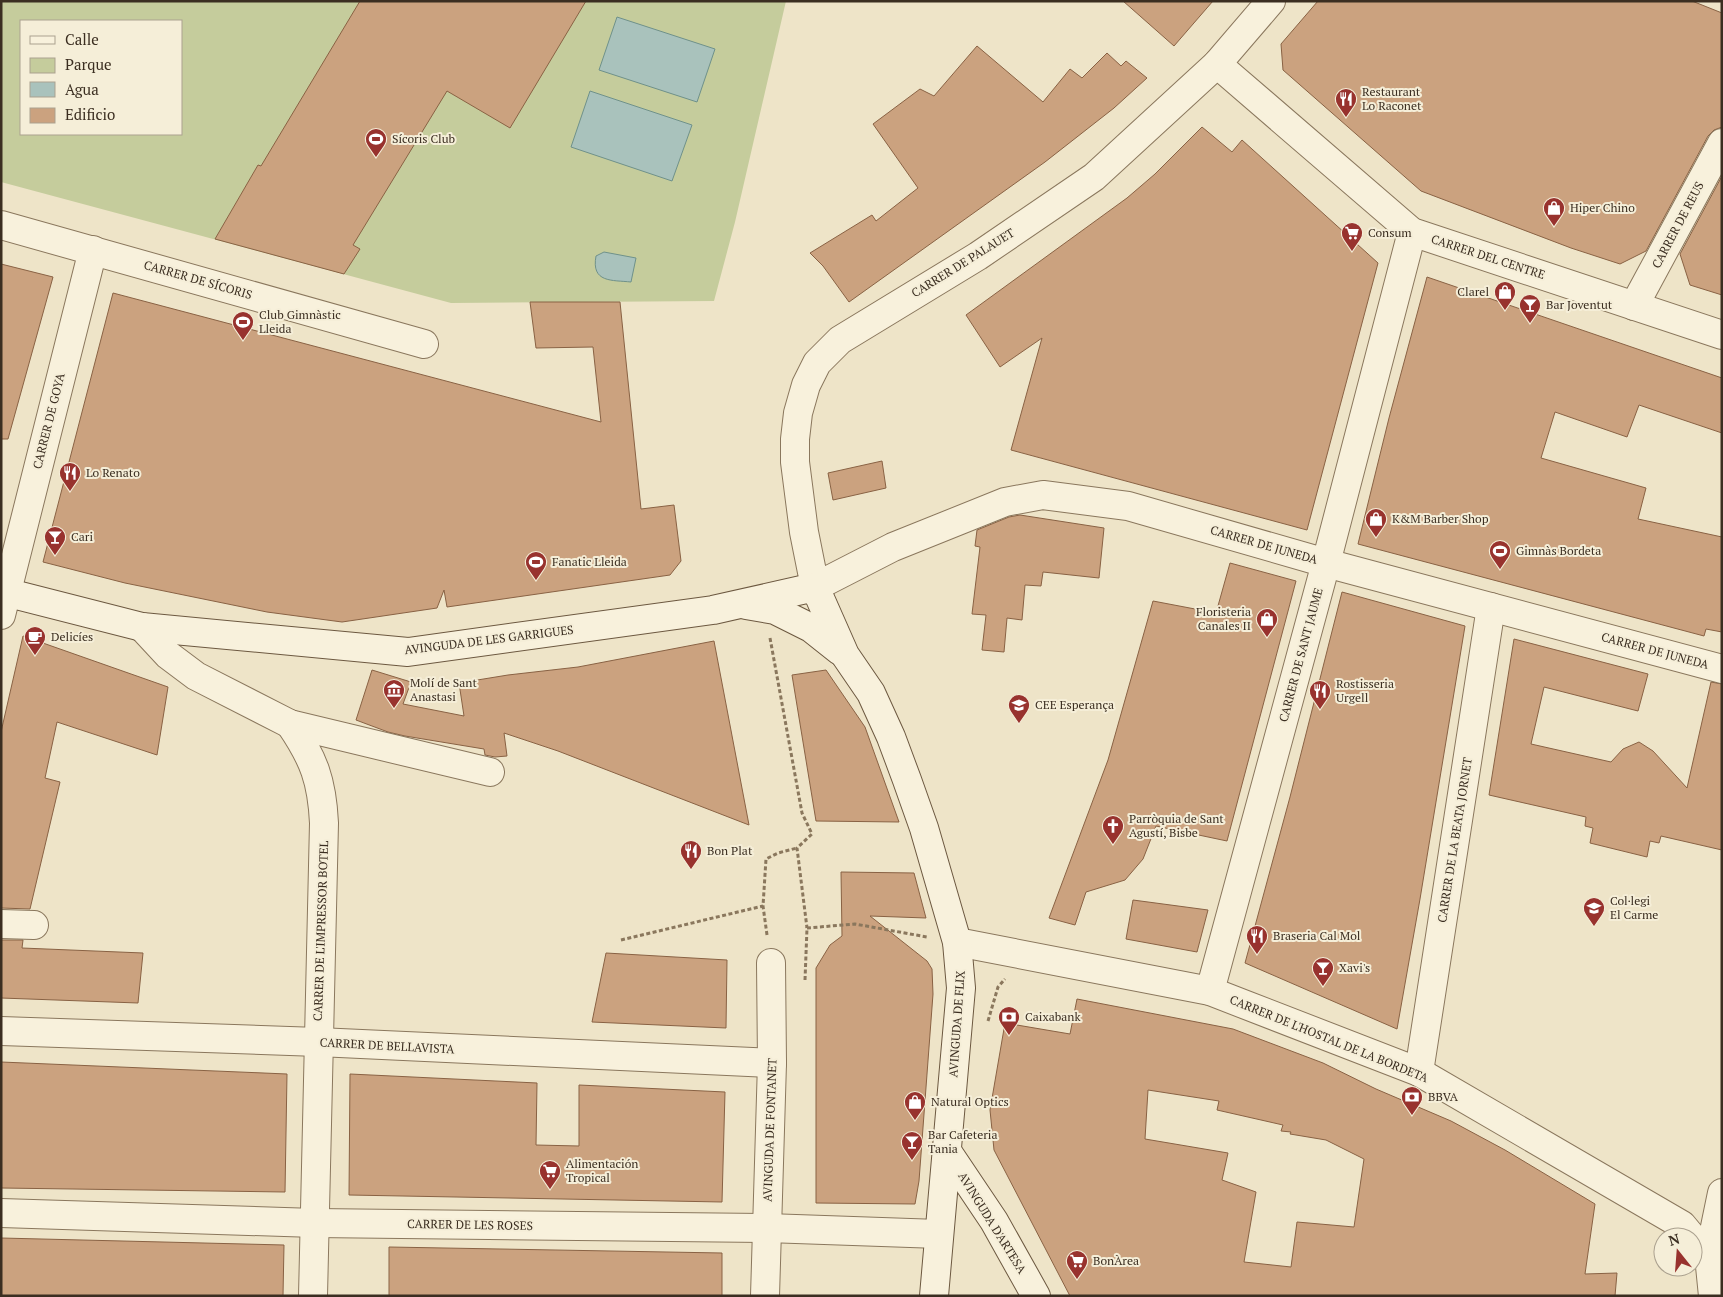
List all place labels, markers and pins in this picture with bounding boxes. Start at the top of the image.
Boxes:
place label: Restaurant Lo Raconet [1362,84,1422,113]
restaurant icon: Restaurant Lo Raconet [1334,87,1358,118]
sports icon: Sícoris Club [364,127,388,158]
place label: Sícoris Club [392,131,456,146]
shop icon: Hiper Chino [1542,196,1566,227]
place label: Hiper Chino [1570,200,1635,215]
supermarket icon: Consum [1340,221,1364,252]
place label: Consum [1368,225,1412,240]
shop icon: Clarel [1493,280,1517,311]
place label: Clarel [1457,284,1489,299]
bar icon: Bar Joventut [1518,293,1542,324]
place label: Bar Joventut [1546,297,1613,312]
place label: Club Gimnàstic Lleida [259,307,341,336]
sports icon: Club Gimnàstic Lleida [231,310,255,341]
restaurant icon: Lo Renato [58,461,82,492]
place label: Lo Renato [86,465,140,480]
shop icon: K&M Barber Shop [1364,507,1388,538]
place label: K&M Barber Shop [1392,511,1489,526]
bar icon: Cari [43,525,67,556]
place label: Cari [71,529,93,544]
sports icon: Gimnàs Bordeta [1488,539,1512,570]
place label: Gimnàs Bordeta [1516,543,1601,558]
sports icon: Fanatic Lleida [524,550,548,581]
place label: Fanatic Lleida [552,554,627,569]
place label: Floristeria Canales II [1196,604,1251,633]
shop icon: Floristeria Canales II [1255,607,1279,638]
cafe icon: Delicíes [23,625,47,656]
place label: Delicíes [51,629,93,644]
place label: Molí de Sant Anastasi [410,675,477,704]
place label: Rostisseria Urgell [1336,676,1394,705]
museum icon: Molí de Sant Anastasi [382,678,406,709]
restaurant icon: Rostisseria Urgell [1308,679,1332,710]
school or university icon: CEE Esperança [1007,693,1031,724]
place label: CEE Esperança [1035,697,1114,712]
place label: Parròquia de Sant Agustí, Bisbe [1129,811,1224,840]
church icon: Parròquia de Sant Agustí, Bisbe [1101,814,1125,845]
restaurant icon: Bon Plat [679,839,703,870]
place label: Bon Plat [707,843,753,858]
place label: Col·legi El Carme [1610,893,1658,922]
school or university icon: Col·legi El Carme [1582,896,1606,927]
restaurant icon: Braseria Cal Mol [1245,924,1269,955]
place label: Braseria Cal Mol [1273,928,1361,943]
bar icon: Xavi's [1311,956,1335,987]
place label: Xavi's [1339,960,1370,975]
bank icon: Caixabank [997,1005,1021,1036]
place label: Caixabank [1025,1009,1081,1024]
bank icon: BBVA [1400,1085,1424,1116]
place label: BBVA [1428,1089,1459,1104]
shop icon: Natural Optics [903,1090,927,1121]
place label: Natural Optics [931,1094,1009,1109]
place label: Bar Cafeteria Tania [928,1127,997,1156]
bar icon: Bar Cafeteria Tania [900,1130,924,1161]
place label: Alimentación Tropical [566,1156,638,1185]
supermarket icon: Alimentación Tropical [538,1159,562,1190]
supermarket icon: BonÀrea [1065,1249,1089,1280]
place label: BonÀrea [1093,1253,1139,1268]

